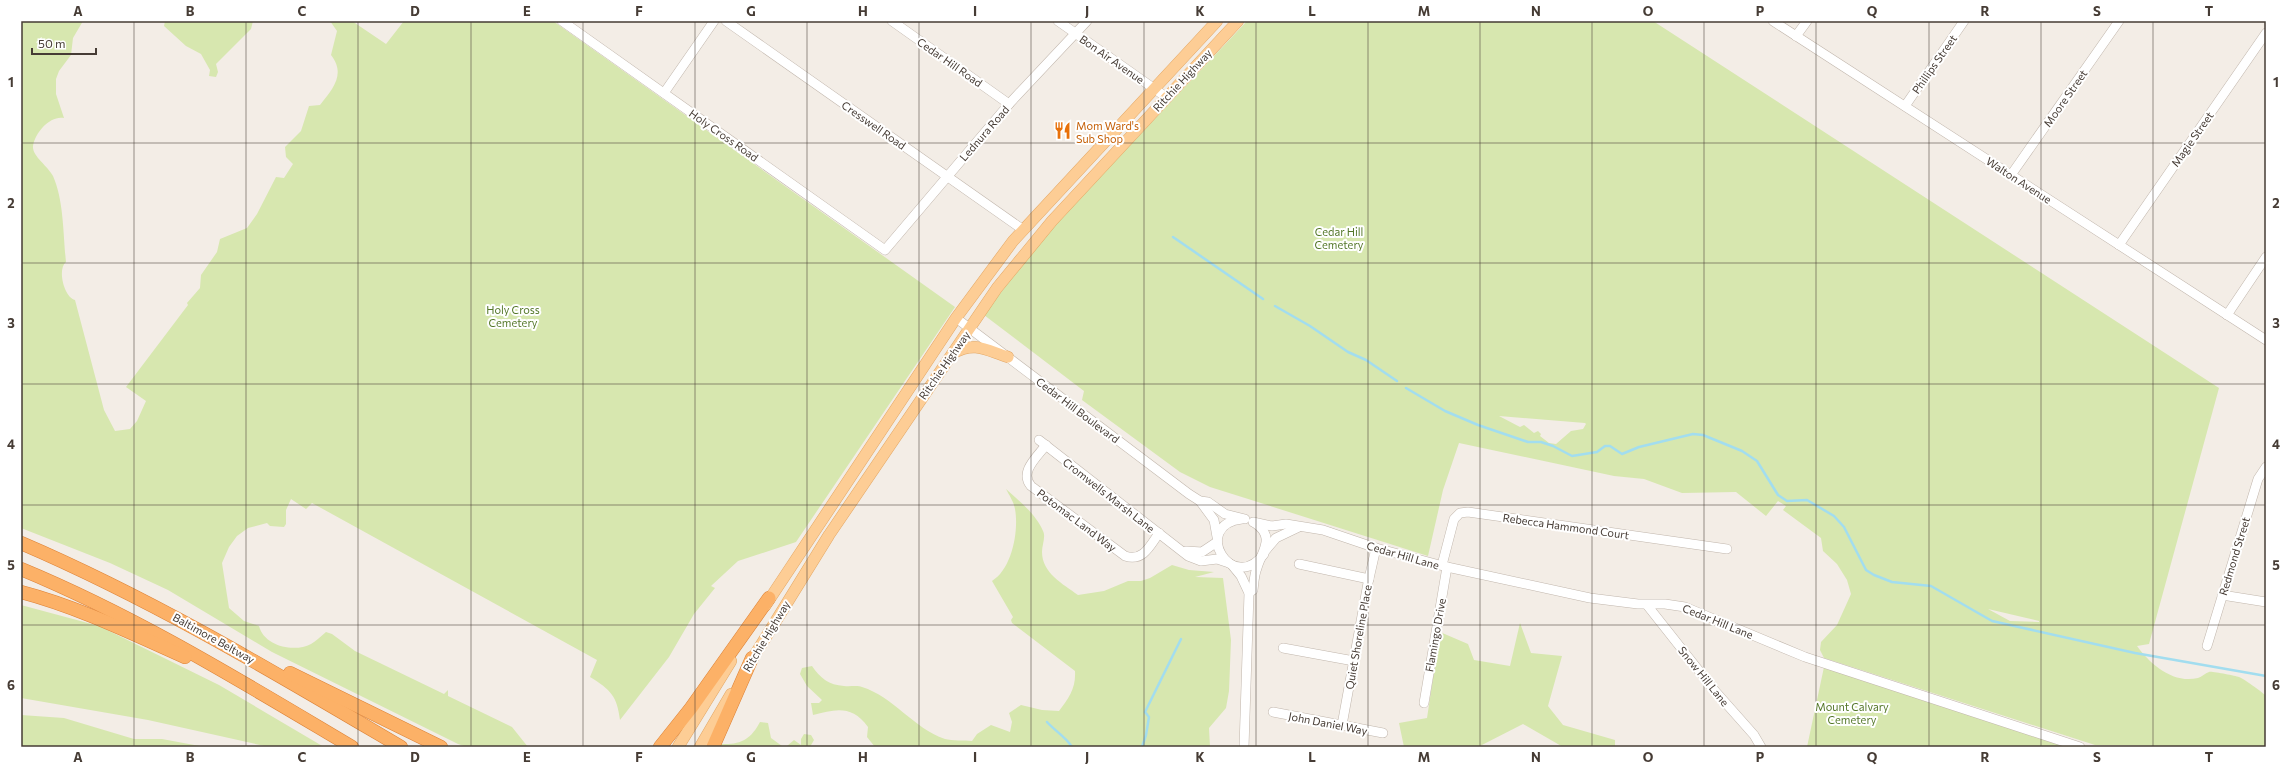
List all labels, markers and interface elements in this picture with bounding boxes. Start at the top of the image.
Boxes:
text: A [73,3,83,19]
text: B [186,3,195,19]
text: C [298,3,307,19]
text: D [410,3,420,19]
text: E [523,3,531,19]
text: F [635,3,643,19]
text: G [746,3,756,19]
text: H [858,3,868,19]
text: I [973,3,977,19]
text: J [1085,3,1089,19]
text: K [1195,3,1205,19]
text: L [1308,3,1316,19]
text: M [1418,3,1430,19]
text: N [1531,3,1541,19]
text: O [1643,3,1654,19]
text: P [1756,3,1765,19]
text: Q [1867,3,1878,19]
text: R [1981,3,1990,19]
text: S [2093,3,2101,19]
text: T [2205,3,2214,19]
scale bar [32,30,96,56]
street label: Bon Air Avenue [1077,32,1147,86]
street label: Phillips Street [1909,32,1959,96]
street label: Cedar Hill Road [915,35,985,89]
text: 50 m [38,36,66,50]
street label: Ritchie Highway [1150,46,1214,114]
street label: Moore Street [2041,66,2090,129]
text: 1 [8,74,14,90]
text: 1 [2273,74,2279,90]
street label: Cresswell Road [839,98,909,152]
street label: Lednura Road [957,103,1011,163]
street label: Holy Cross Road [687,106,761,164]
street label: Magie Street [2168,109,2216,169]
place label: Mom Ward's Sub Shop [1076,119,1139,145]
restaurant icon: Mom Ward's Sub Shop [1053,121,1073,141]
street label: Walton Avenue [1984,154,2054,206]
text: 2 [7,195,15,211]
text: 2 [2272,195,2280,211]
park label: Cedar Hill Cemetery [1315,225,1364,251]
park label: Holy Cross Cemetery [486,303,540,329]
text: 3 [7,315,15,331]
text: 3 [2272,315,2280,331]
street label: Ritchie Highway [916,328,973,402]
street label: Cedar Hill Boulevard [1034,374,1122,446]
text: 4 [7,436,15,452]
text: 4 [2272,436,2280,452]
street label: Cromwells Marsh Lane [1061,455,1158,535]
street label: Potomac Land Way [1035,486,1119,554]
street label: Rebecca Hammond Court [1502,511,1631,541]
street label: Redmond Street [2216,515,2252,597]
street label: Cedar Hill Lane [1365,538,1441,572]
text: 5 [7,557,15,573]
text: 5 [2272,557,2280,573]
street label: Quiet Shoreline Place [1342,583,1374,690]
street label: Flamingo Drive [1422,597,1448,673]
street label: Ritchie Highway [740,598,792,674]
street label: Cedar Hill Lane [1681,601,1755,641]
street label: Baltimore Beltway [171,610,257,666]
street label: Snow Hill Lane [1676,644,1732,709]
text: 6 [7,677,15,693]
text: 6 [2272,677,2280,693]
park label: Mount Calvary Cemetery [1815,700,1889,726]
street label: John Daniel Way [1287,709,1369,738]
text: A [73,749,83,765]
text: B [186,749,195,765]
text: C [298,749,307,765]
text: D [410,749,420,765]
text: E [523,749,531,765]
text: F [635,749,643,765]
text: G [746,749,756,765]
text: H [858,749,868,765]
text: I [973,749,977,765]
text: J [1085,749,1089,765]
text: K [1195,749,1205,765]
text: L [1308,749,1316,765]
text: M [1418,749,1430,765]
text: N [1531,749,1541,765]
text: O [1643,749,1654,765]
text: P [1756,749,1765,765]
text: Q [1867,749,1878,765]
text: R [1981,749,1990,765]
text: S [2093,749,2101,765]
text: T [2205,749,2214,765]

